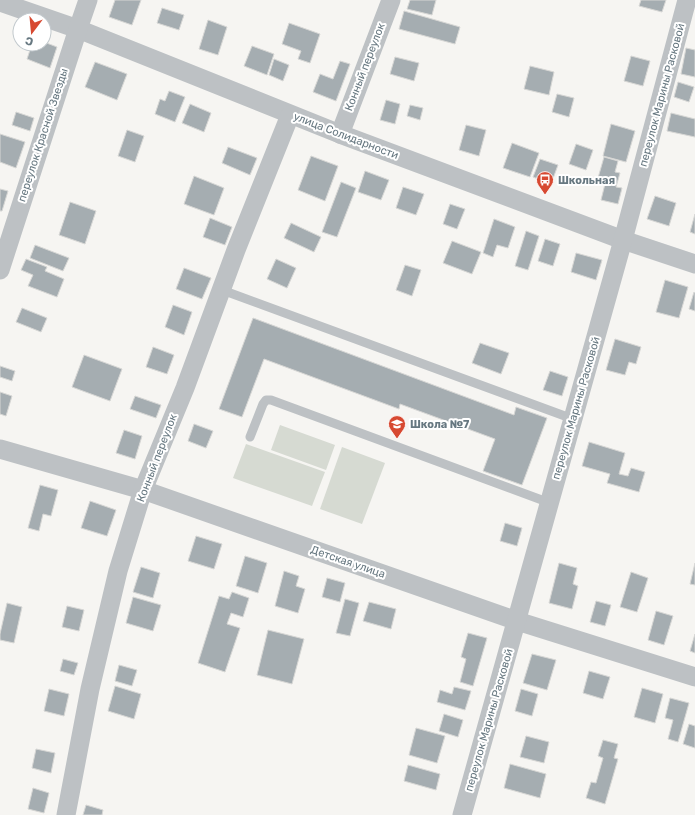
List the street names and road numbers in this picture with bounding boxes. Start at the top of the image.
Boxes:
street label: Конный переулок [342,21,388,113]
street label: переулок Марины Расковой [637,22,687,168]
street label: переулок Красной Звезды [15,67,71,203]
street label: улица Солидарности [292,110,400,162]
street label: переулок Марины Расковой [549,335,603,481]
street label: Конный переулок [134,412,180,504]
street label: Детская улица [309,543,387,581]
street label: переулок Марины Расковой [462,647,516,793]

